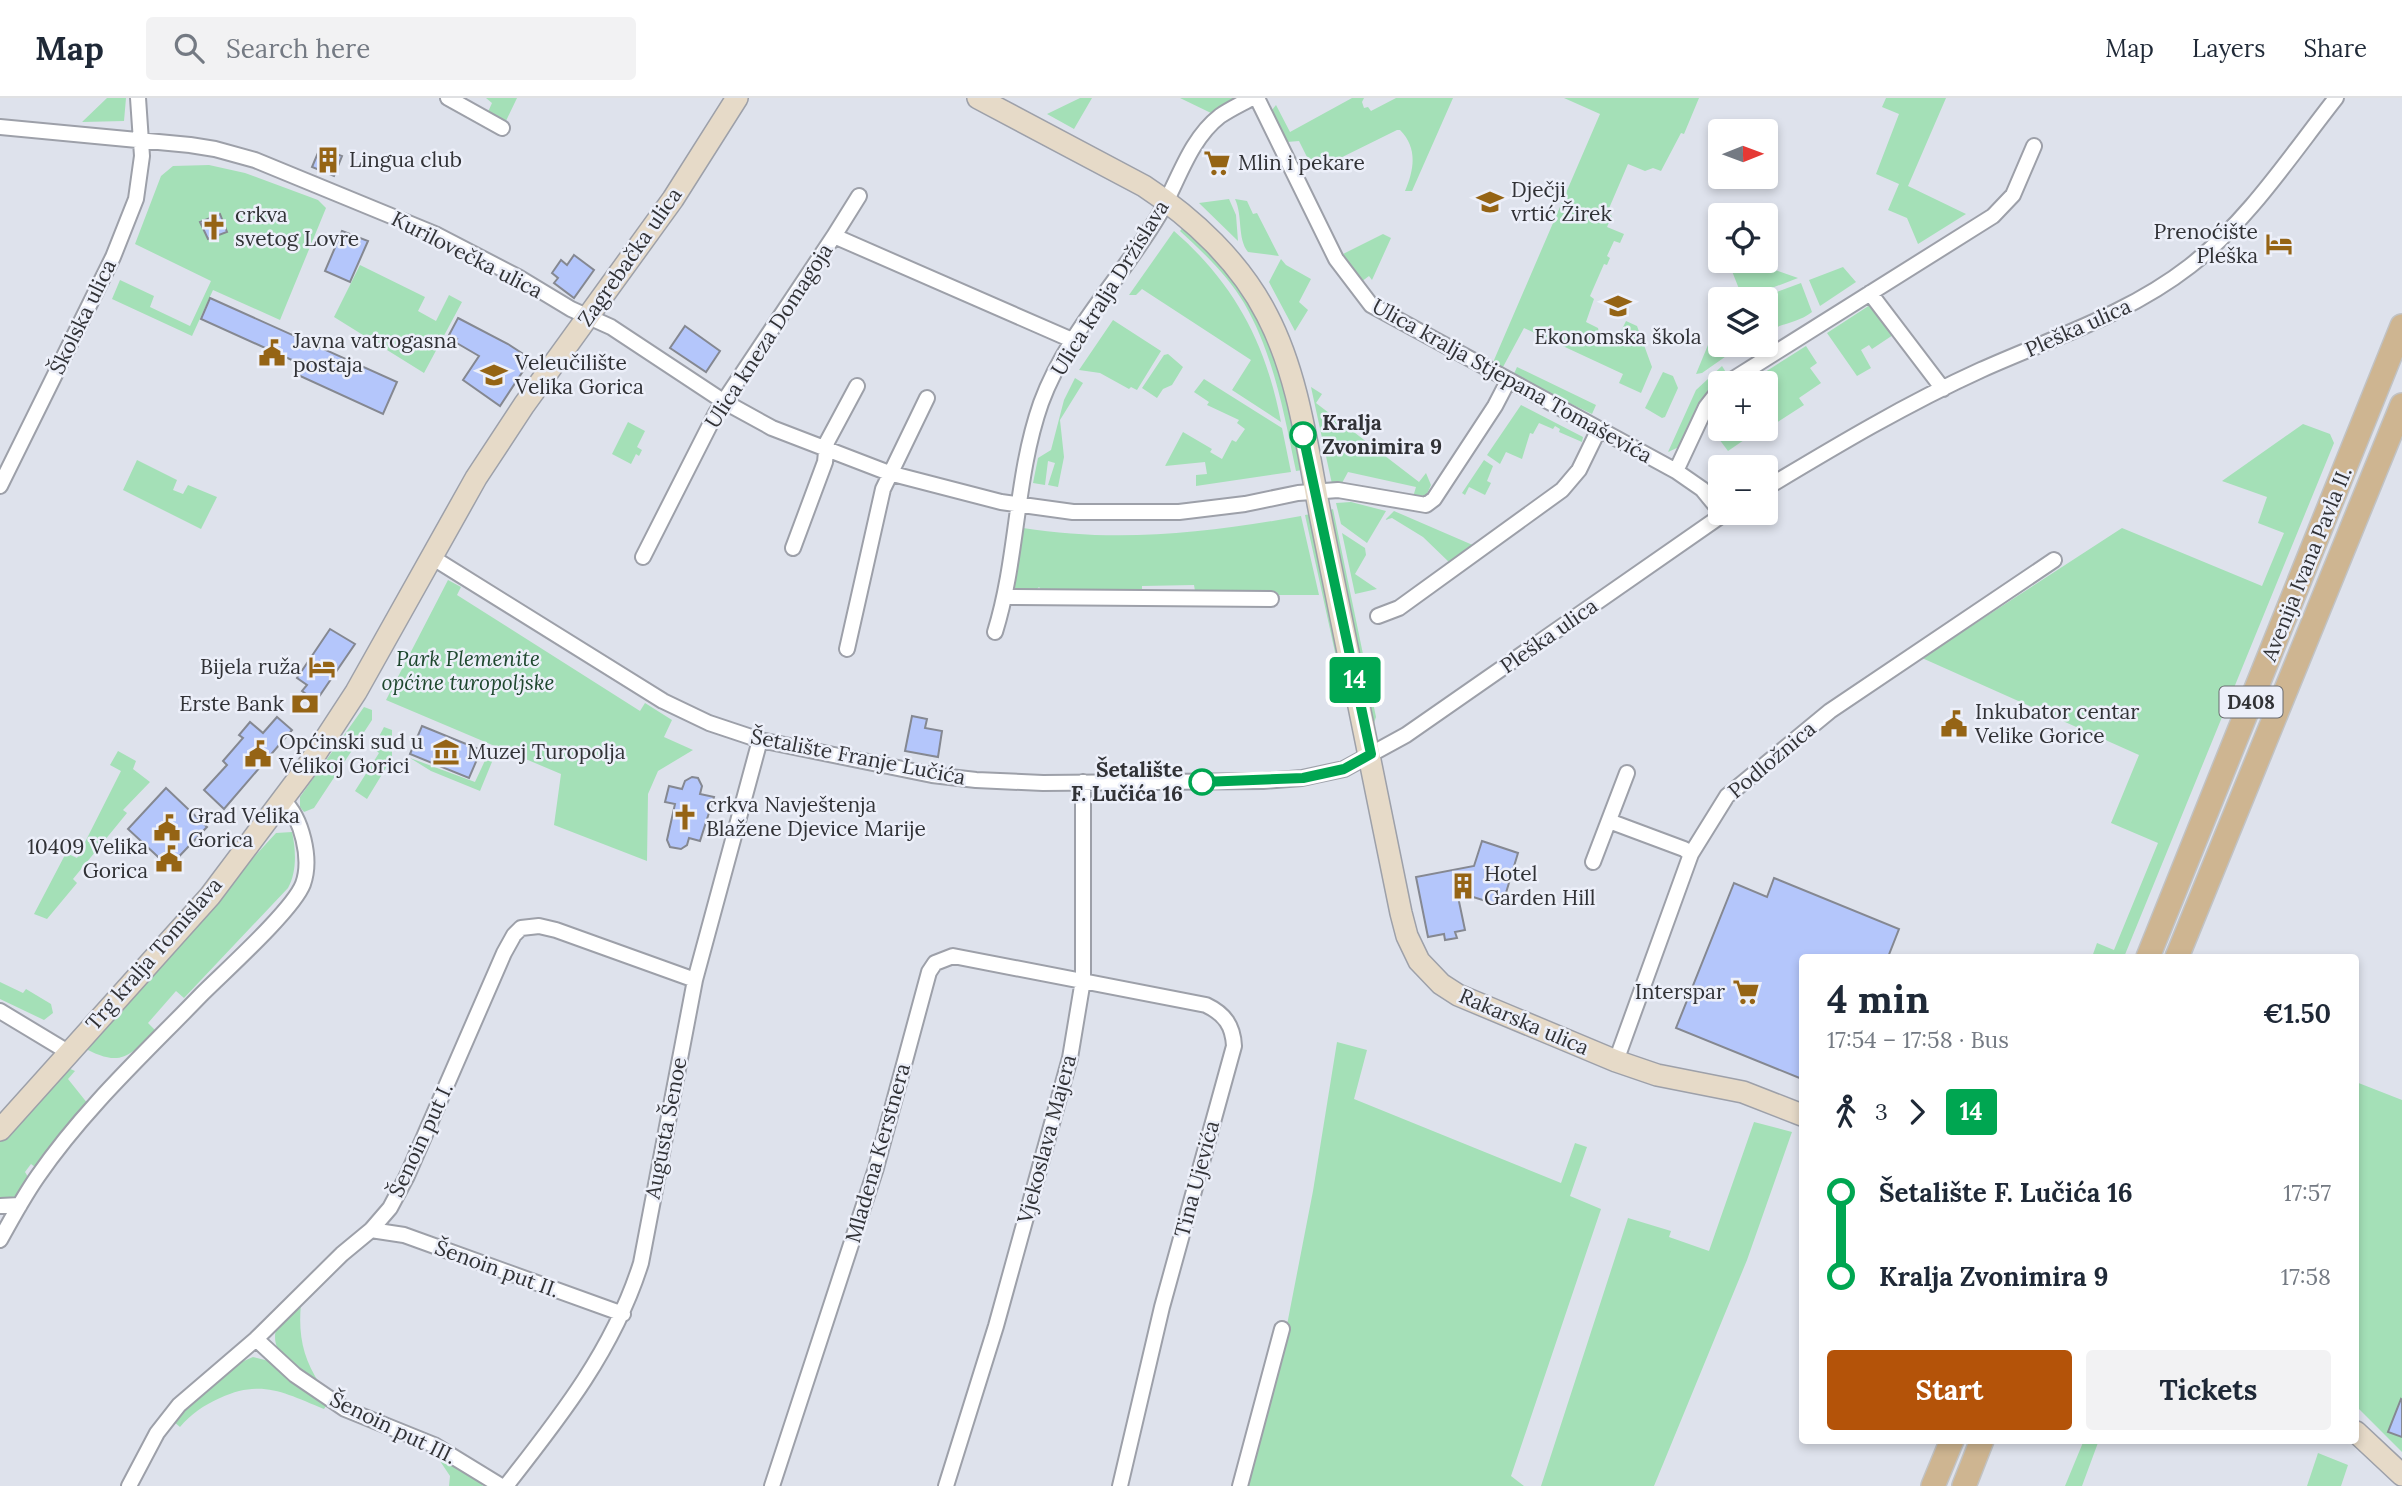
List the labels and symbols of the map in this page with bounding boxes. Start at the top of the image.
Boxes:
north arrow [1708,119,1778,189]
building icon: Lingua club [313,145,343,175]
place label: Lingua club [349,146,462,173]
supermarket icon: Mlin i pekare [1202,148,1232,178]
place label: Mlin i pekare [1238,149,1365,176]
place label: Dječji vrtić Žirek [1511,176,1613,227]
street label: Zagrebačka ulica [572,182,688,331]
school or university icon: Dječji vrtić Žirek [1475,187,1505,217]
street label: Ulica kralja Držislava [1045,195,1175,381]
place label: crkva svetog Lovre [235,201,359,252]
street label: Kurilovečka ulica [387,205,548,304]
church icon: crkva svetog Lovre [199,212,229,242]
place label: Prenoćište Pleška [2154,218,2258,269]
hotel icon: Prenoćište Pleška [2264,229,2294,259]
street label: Ulica kneza Domagoja [699,238,839,433]
street label: Školska ulica [43,255,122,379]
school or university icon: Ekonomska škola [1603,291,1633,321]
street label: Ulica kralja Stjepana Tomaševića [1367,292,1657,469]
street label: Pleška ulica [2021,292,2135,363]
place label: Ekonomska škola [1534,323,1702,350]
place label: Javna vatrogasna postaja [292,327,457,378]
public building icon: Javna vatrogasna postaja [257,338,287,368]
place label: Veleučilište Velika Gorica [514,349,644,400]
school or university icon: Veleučilište Velika Gorica [479,360,509,390]
place label: Kralja Zvonimira 9 [1322,409,1442,460]
marker: Kralja Zvonimira 9 [1290,422,1316,448]
street label: Avenija Ivana Pavla II. [2255,463,2358,666]
street label: Pleška ulica [1495,592,1603,679]
park label: Park Plemenite općine turopoljske [381,645,555,696]
hotel icon: Bijela ruža [307,652,337,682]
place label: Bijela ruža [200,653,301,680]
line badge: 14 [1324,657,1386,703]
road number: D408 [2220,687,2282,718]
bank icon: Erste Bank [290,689,320,719]
place label: Erste Bank [179,690,285,717]
place label: Inkubator centar Velike Gorice [1974,698,2139,749]
public building icon: Inkubator centar Velike Gorice [1939,709,1969,739]
street label: Podložnica [1722,715,1821,804]
street label: Šetalište Franje Lučića [748,722,968,791]
place label: Općinski sud u Velikoj Gorici [278,728,423,779]
museum icon: Muzej Turopolja [431,737,461,767]
place label: Muzej Turopolja [467,738,626,765]
public building icon: Općinski sud u Velikoj Gorici [243,739,273,769]
place label: Šetalište F. Lučića 16 [1071,756,1183,807]
marker: Šetalište F. Lučića 16 [1189,769,1215,795]
place label: crkva Navještenja Blažene Djevice Marije [706,791,926,842]
place label: Grad Velika Gorica [188,802,300,853]
church icon: crkva Navještenja Blažene Djevice Marije [670,802,700,832]
public building icon: Grad Velika Gorica [152,813,182,843]
place label: 10409 Velika Gorica [27,833,148,884]
public building icon: 10409 Velika Gorica [154,844,184,874]
place label: Hotel Garden Hill [1484,860,1596,911]
street label: Trg kralja Tomislava [80,871,228,1036]
building icon: Hotel Garden Hill [1448,871,1478,901]
supermarket icon: Interspar [1731,977,1761,1007]
place label: Interspar [1635,978,1725,1005]
street label: Rakarska ulica [1455,982,1593,1061]
street label: Vjekoslava Majera [1011,1051,1082,1227]
street label: Augusta Šenoe [638,1055,692,1202]
street label: Mladena Kerstnera [839,1060,916,1246]
street label: Šenoin put I. [382,1078,459,1201]
street label: Tina Ujevića [1168,1118,1225,1240]
street label: Šenoin put II. [431,1234,563,1304]
street label: Šenoin put III. [326,1385,461,1470]

